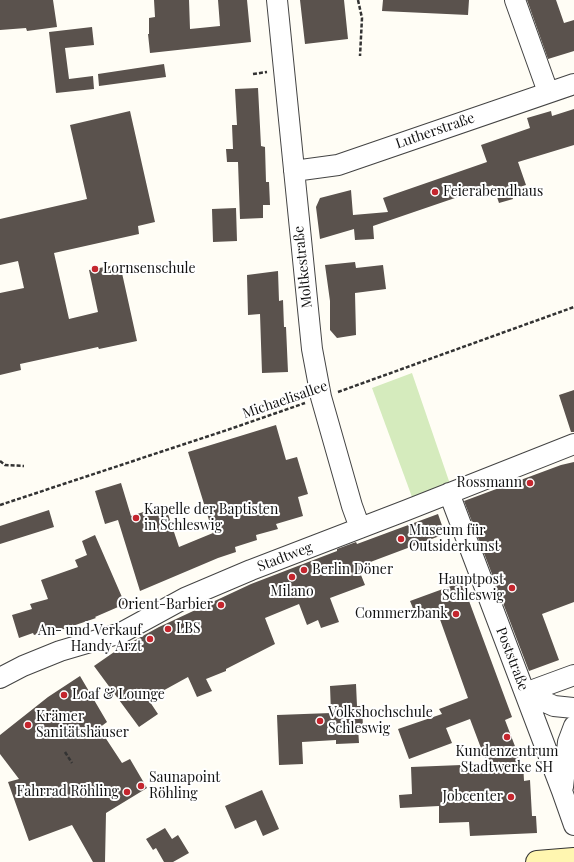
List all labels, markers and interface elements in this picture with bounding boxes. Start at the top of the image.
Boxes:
street label: Lutherstraße [393,110,477,152]
place label: Feierabendhaus [443,184,543,200]
marker: Feierabendhaus [430,187,440,197]
street label: Moltkestraße [290,225,316,309]
place label: Lornsenschule [103,261,196,277]
marker: Lornsenschule [90,264,100,274]
street label: Michaelisallee [240,378,330,422]
place label: Rossmann [457,475,522,491]
marker: Rossmann [525,478,535,488]
place label: Kapelle der Baptisten in Schleswig [144,502,278,534]
marker: Kapelle der Baptisten in Schleswig [131,513,141,523]
place label: Museum für Outsiderkunst [409,523,499,556]
marker: Museum für Outsiderkunst [396,534,406,544]
street label: Stadtweg [255,539,315,575]
place label: Berlin Döner [312,562,393,578]
marker: Berlin Döner [299,565,309,575]
marker: Milano [287,572,297,582]
place label: Hauptpost Schleswig [438,572,504,604]
marker: Hauptpost Schleswig [507,583,517,593]
place label: Milano [270,584,314,600]
place label: Orient-Barbier [118,597,213,613]
marker: Orient-Barbier [216,600,226,610]
place label: Commerzbank [355,606,448,622]
marker: Commerzbank [451,609,461,619]
place label: LBS [176,621,201,637]
place label: An- und Verkauf Handy Arzt [38,623,142,656]
marker: LBS [163,624,173,634]
street label: Poststraße [492,625,532,693]
marker: An- und Verkauf Handy Arzt [145,634,155,644]
place label: Loaf & Lounge [72,687,165,703]
marker: Loaf & Lounge [59,690,69,700]
place label: Volkshochschule Schleswig [328,705,433,738]
place label: Krämer Sanitätshäuser [36,709,129,742]
marker: Volkshochschule Schleswig [315,716,325,726]
marker: Krämer Sanitätshäuser [23,720,33,730]
marker: Kundenzentrum Stadtwerke SH [502,732,512,742]
place label: Kundenzentrum Stadtwerke SH [455,744,559,776]
place label: Saunapoint Röhling [149,770,220,802]
marker: Saunapoint Röhling [136,781,146,791]
place label: Fahrrad Röhling [16,784,119,800]
marker: Fahrrad Röhling [122,787,132,797]
place label: Jobcenter [443,789,503,805]
marker: Jobcenter [506,792,516,802]

